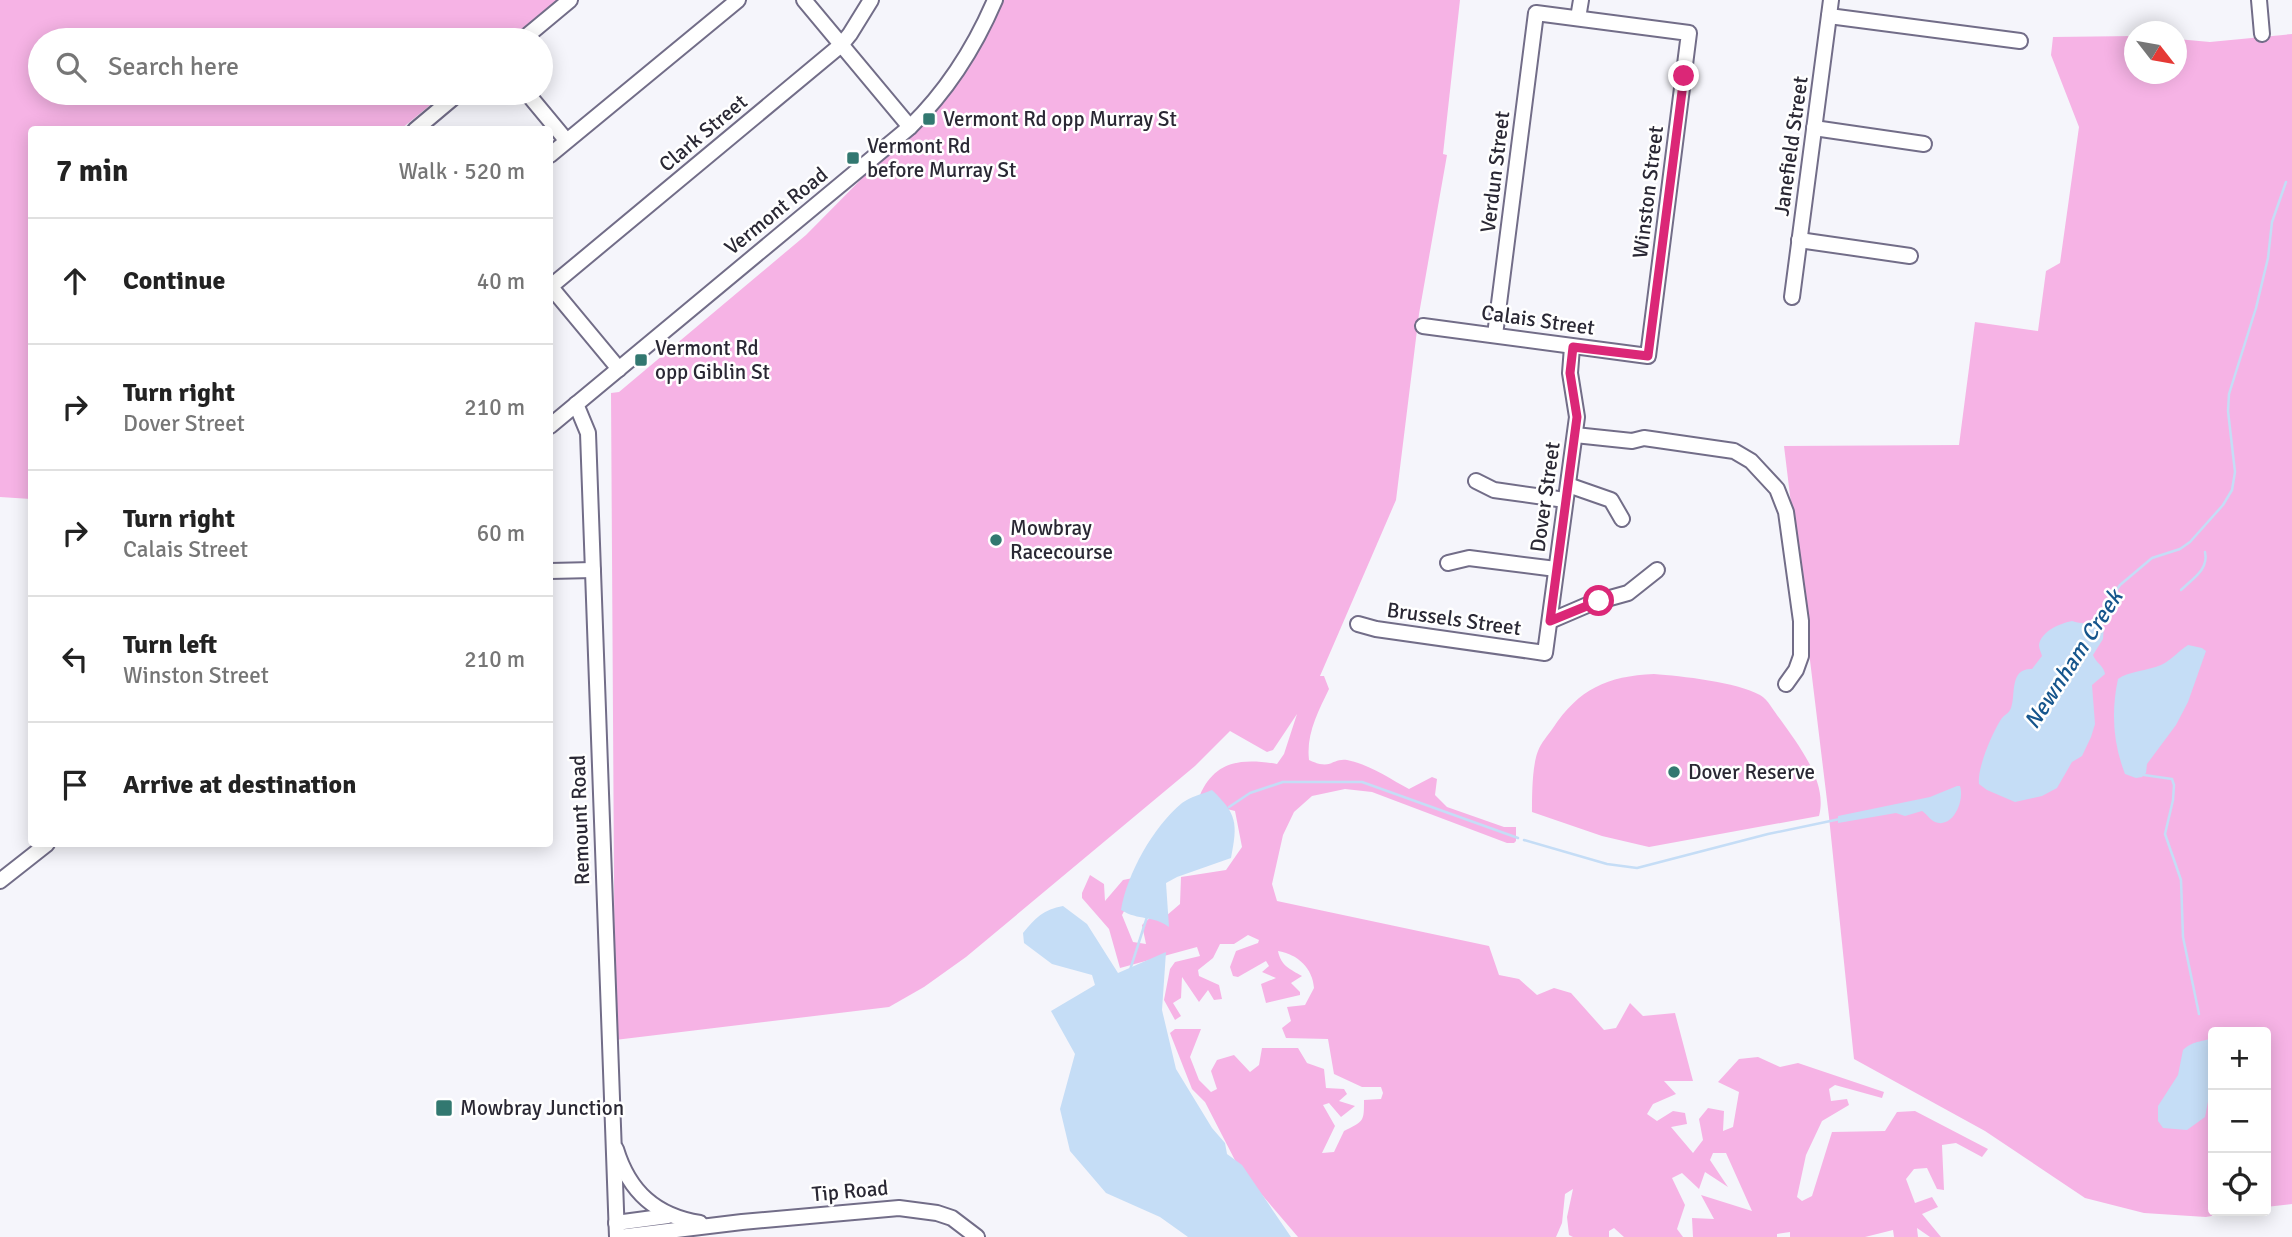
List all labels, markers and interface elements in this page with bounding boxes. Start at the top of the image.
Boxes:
north arrow [2124,21,2187,84]
search box [28,28,553,105]
icon: search [52,48,90,86]
text: Search here [108,51,239,83]
route end [1668,60,1699,91]
street label: Janefield Street [1768,75,1814,217]
street label: Clark Street [654,89,752,177]
place label: Vermont Rd opp Murray St [943,106,1177,132]
street label: Verdun Street [1475,110,1515,234]
marker: Vermont Rd opp Murray St [921,111,937,127]
street label: Winston Street [1627,124,1669,260]
place label: Vermont Rd before Murray St [867,133,1016,183]
marker: Vermont Rd before Murray St [845,150,861,166]
text: 7 min [56,153,128,190]
text: Walk · 520 m [399,157,525,186]
street label: Vermont Road [719,161,833,261]
icon: ahead [56,262,94,300]
text: Continue [123,265,225,297]
text: 40 m [477,267,525,296]
street label: Calais Street [1480,299,1596,341]
place label: Vermont Rd opp Giblin St [655,335,770,385]
marker: Vermont Rd opp Giblin St [633,352,649,368]
text: Turn right [123,377,235,409]
icon: right [56,388,94,426]
text: 210 m [464,393,525,422]
text: Dover Street [123,409,245,438]
street label: Dover Street [1524,440,1566,554]
text: Turn right [123,503,235,535]
icon: right [56,514,94,552]
place label: Mowbray Racecourse [1010,515,1113,565]
text: 60 m [477,519,525,548]
marker: Mowbray Racecourse [988,532,1004,548]
text: Calais Street [123,535,248,564]
water label: Newnham Creek [2018,582,2131,734]
route start [1583,585,1614,616]
street label: Brussels Street [1385,597,1523,641]
text: Turn left [123,629,217,661]
icon: left [56,640,94,678]
text: 210 m [464,645,525,674]
text: Winston Street [123,661,269,690]
street label: Remount Road [565,754,595,886]
place label: Dover Reserve [1688,759,1815,785]
marker: Dover Reserve [1666,764,1682,780]
icon: arrive [56,766,94,804]
text: Arrive at destination [123,769,356,801]
map controls [2208,1027,2271,1216]
button: + [2208,1027,2271,1090]
button: − [2208,1090,2271,1153]
place label: Mowbray Junction [460,1095,624,1121]
marker: Mowbray Junction [434,1098,454,1118]
button: locate [2208,1153,2271,1216]
street label: Tip Road [811,1175,889,1207]

